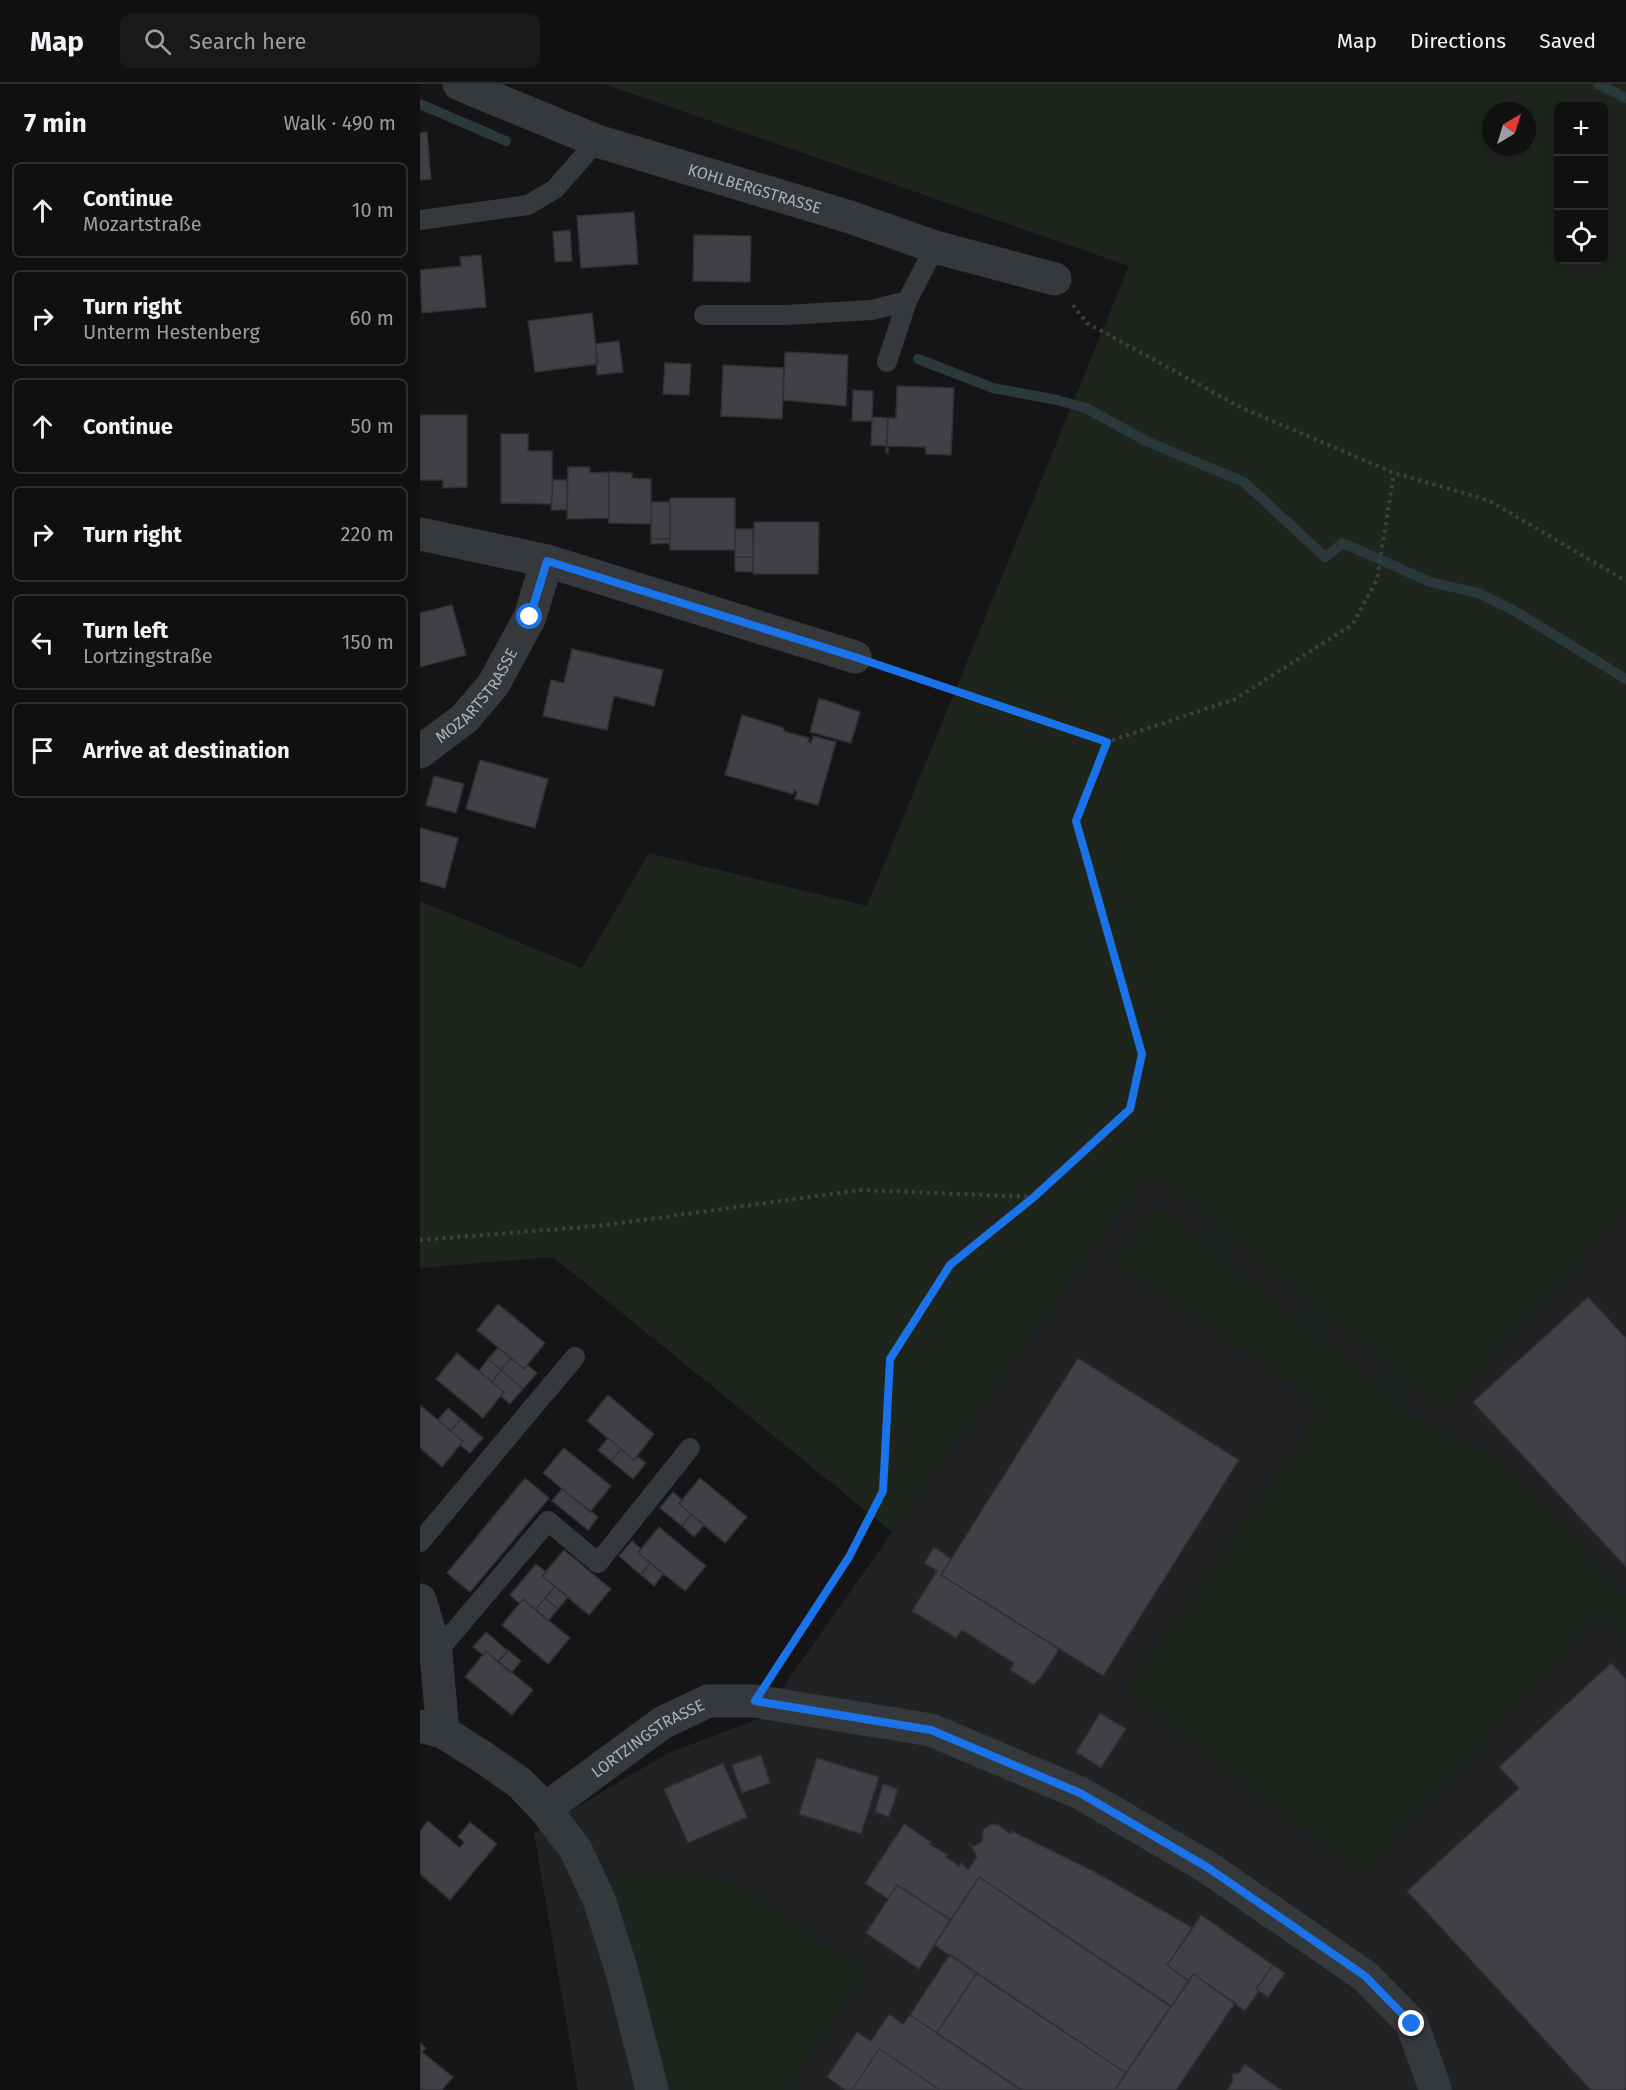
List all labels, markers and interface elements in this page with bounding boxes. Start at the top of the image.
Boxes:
search box [120,14,540,68]
text: Map [30,25,84,58]
icon: search [141,25,174,58]
text: Search here [189,28,307,55]
text: Map [1337,28,1377,54]
text: Directions [1410,28,1506,54]
text: Saved [1539,28,1596,54]
north arrow [1482,102,1536,156]
map controls [1554,102,1608,264]
button: + [1554,102,1608,156]
text: 7 min [24,108,87,139]
text: Walk · 490 m [284,111,396,135]
button: − [1554,156,1608,210]
street label: KOHLBERGSTRASSE [686,160,824,218]
text: Continue [83,185,173,212]
icon: ahead [26,194,59,227]
text: 10 m [352,198,394,222]
button: locate [1554,210,1608,264]
text: Mozartstraße [83,212,202,236]
text: Turn right [83,293,182,320]
icon: right [26,302,59,335]
text: 60 m [350,306,394,330]
text: Unterm Hestenberg [83,320,260,344]
icon: ahead [26,410,59,443]
text: Continue [83,413,173,440]
text: 50 m [350,414,394,438]
icon: right [26,518,59,551]
text: Turn right [83,521,182,548]
text: 220 m [341,522,394,546]
route start [516,603,542,629]
text: Turn left [83,617,168,644]
icon: left [26,626,59,659]
text: 150 m [342,630,394,654]
text: Lortzingstraße [83,644,213,668]
street label: MOZARTSTRASSE [432,645,521,747]
icon: arrive [26,734,59,767]
text: Arrive at destination [83,737,290,764]
street label: LORTZINGSTRASSE [588,1695,707,1782]
route end [1398,2010,1424,2036]

